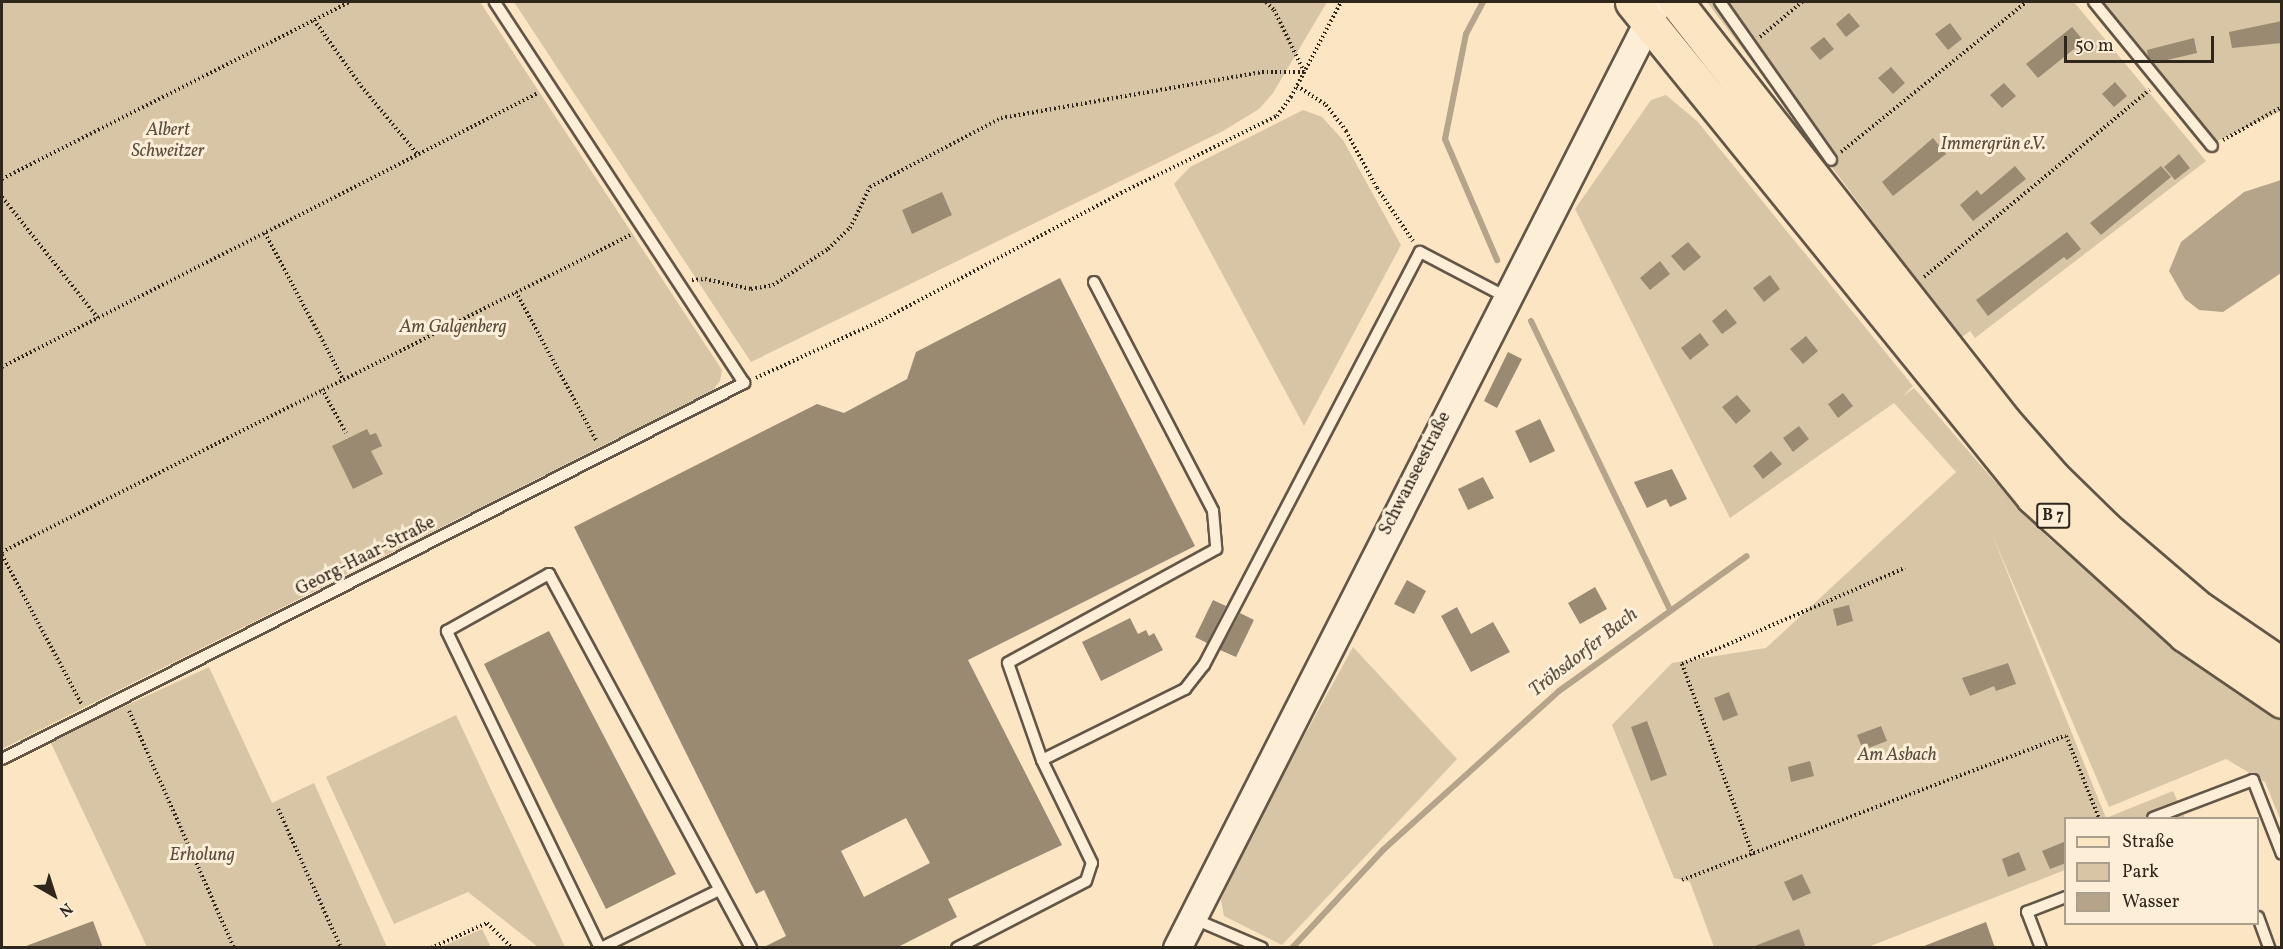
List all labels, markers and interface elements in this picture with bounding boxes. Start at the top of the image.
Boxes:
scale bar [2067,24,2217,62]
text: 50 m [2075,34,2114,59]
park label: Albert Schweitzer [132,121,204,164]
park label: Immergrün e.V. [1940,134,2046,156]
park label: Am Galgenberg [399,317,507,339]
street label: Schwanseestraße [1376,409,1456,539]
road number: B 7 [2035,503,2071,529]
street label: Georg-Haar-Straße [293,513,439,601]
water label: Tröbsdorfer Bach [1525,603,1643,703]
park label: Am Asbach [1857,745,1937,767]
legend [2064,817,2259,925]
text: Straße [2122,830,2174,855]
park label: Erholung [169,845,235,867]
text: Park [2122,860,2159,885]
north arrow [24,865,84,925]
text: Wasser [2122,890,2179,915]
text: N [54,897,77,921]

